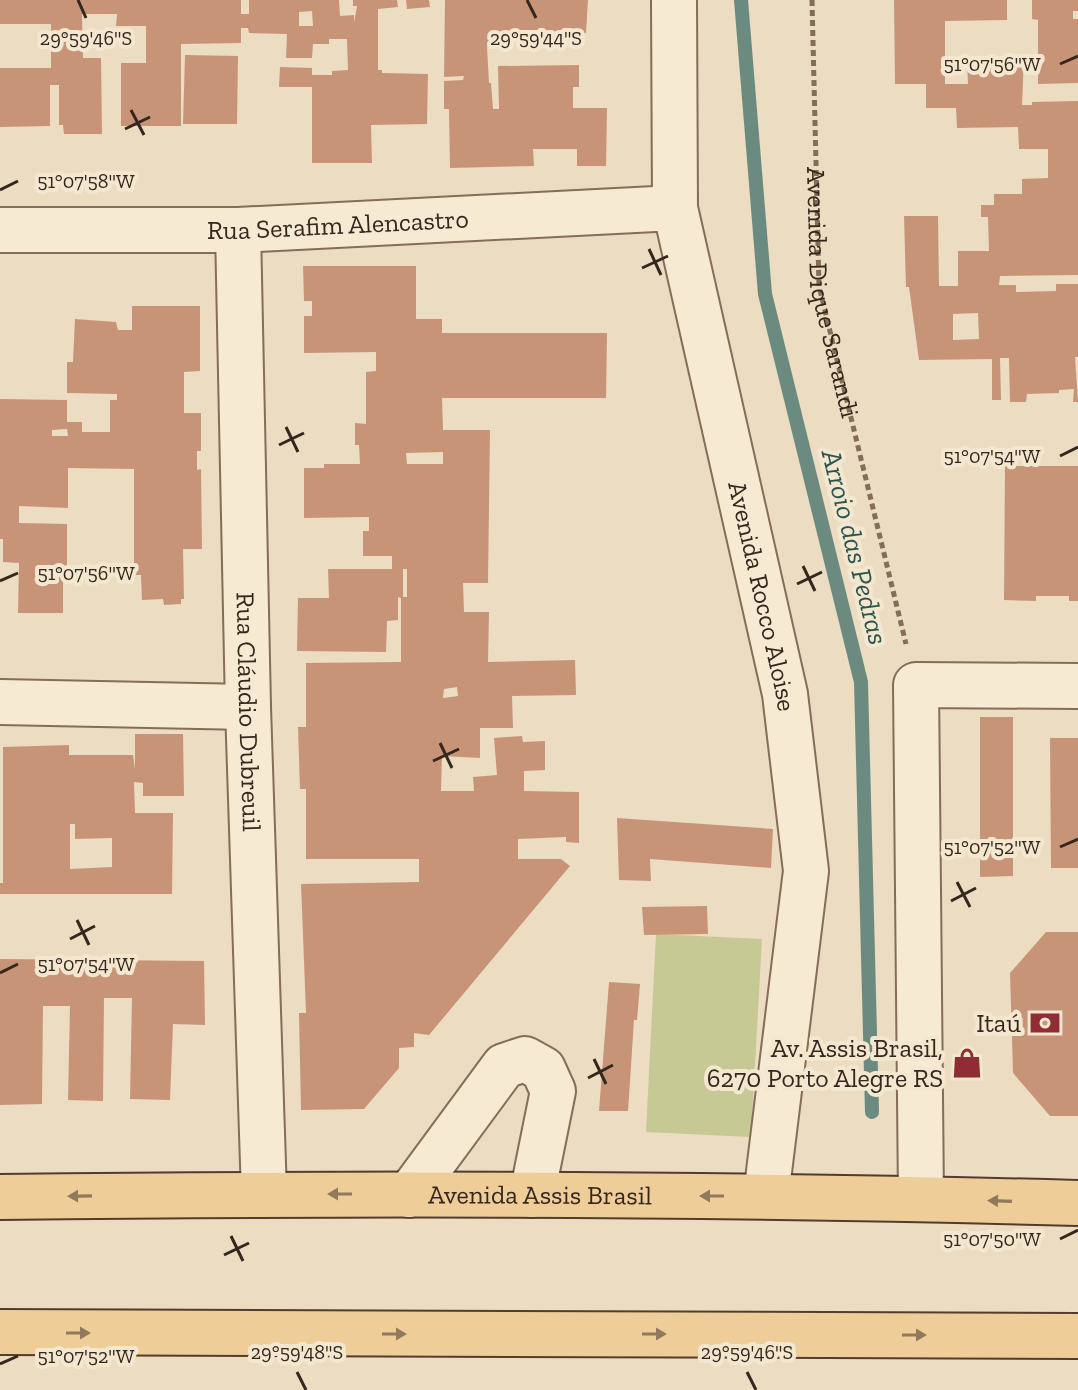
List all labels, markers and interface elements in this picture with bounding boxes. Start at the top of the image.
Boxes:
text: 29°59'46"S [40,26,132,50]
text: 29°59'44"S [490,26,582,50]
text: 51°07'56"W [943,52,1041,76]
street label: Avenida Dique Sarandi [800,166,866,421]
text: 51°07'58"W [37,169,135,193]
street label: Rua Serafim Alencastro [207,202,469,246]
text: 51°07'54"W [944,444,1041,468]
water label: Arroio das Pedras [815,445,895,648]
street label: Avenida Rocco Aloise [721,478,803,713]
text: 51°07'56"W [37,561,135,585]
street label: Rua Cláudio Dubreuil [230,592,268,832]
text: 51°07'52"W [944,835,1041,859]
text: 51°07'54"W [38,952,135,976]
bank icon: Itaú [1028,1006,1062,1040]
place label: Itaú [976,1007,1021,1039]
place label: Av. Assis Brasil, 6270 Porto Alegre RS [707,1032,943,1094]
shop icon: Av. Assis Brasil, 6270 Porto Alegre RS [950,1046,984,1080]
street label: Avenida Assis Brasil [428,1179,652,1211]
one-way arrow [327,1188,352,1200]
one-way arrow [67,1190,92,1202]
one-way arrow [699,1190,724,1202]
one-way arrow [987,1194,1012,1207]
text: 51°07'50"W [943,1227,1041,1251]
one-way arrow [66,1327,91,1339]
one-way arrow [382,1328,407,1340]
one-way arrow [642,1328,667,1340]
one-way arrow [902,1329,927,1341]
text: 29°59'48"S [251,1340,343,1364]
text: 29°59'46"S [701,1340,793,1364]
text: 51°07'52"W [38,1344,135,1368]

